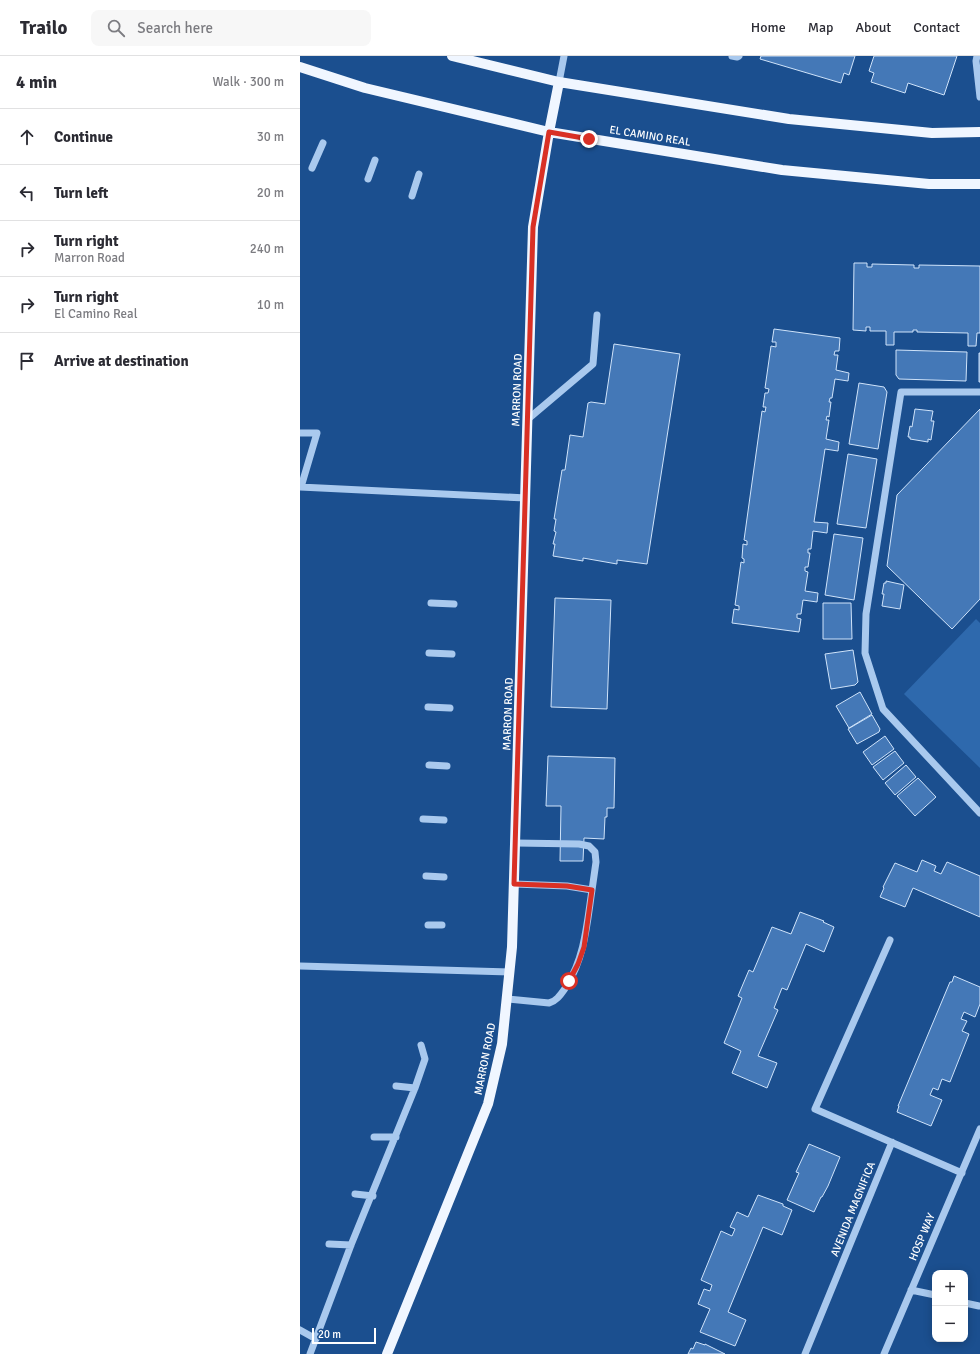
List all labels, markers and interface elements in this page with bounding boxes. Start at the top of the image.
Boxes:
search box [91,10,371,46]
text: Trailo [20,16,67,40]
icon: search [105,17,127,39]
text: Search here [137,19,213,37]
text: Home [751,19,786,36]
text: Map [808,19,833,36]
text: About [855,19,891,36]
text: Contact [913,19,960,36]
text: 4 min [16,72,57,93]
text: Walk · 300 m [213,74,284,90]
street label: EL CAMINO REAL [608,123,692,149]
icon: ahead [16,126,38,148]
text: Continue [54,128,113,146]
text: 30 m [257,129,284,145]
route end [580,130,598,148]
icon: left [16,182,38,204]
text: Turn left [54,184,108,202]
text: 20 m [257,185,284,201]
text: Turn right [54,232,119,250]
icon: right [16,238,38,260]
text: 240 m [250,241,284,257]
text: Marron Road [54,250,125,266]
text: Turn right [54,288,119,306]
icon: right [16,294,38,316]
text: 10 m [257,297,284,313]
text: El Camino Real [54,306,138,322]
icon: arrive [16,350,38,372]
text: Arrive at destination [54,352,189,370]
street label: MARRON ROAD [509,353,525,427]
street label: MARRON ROAD [500,677,516,751]
route start [560,972,578,990]
street label: MARRON ROAD [472,1022,498,1096]
street label: AVENIDA MAGNIFICA [828,1159,878,1258]
street label: HOSP WAY [906,1211,938,1263]
map controls [932,1270,968,1342]
button: + [932,1270,968,1306]
button: − [932,1306,968,1342]
scale bar [312,1326,376,1345]
text: 20 m [318,1328,341,1341]

